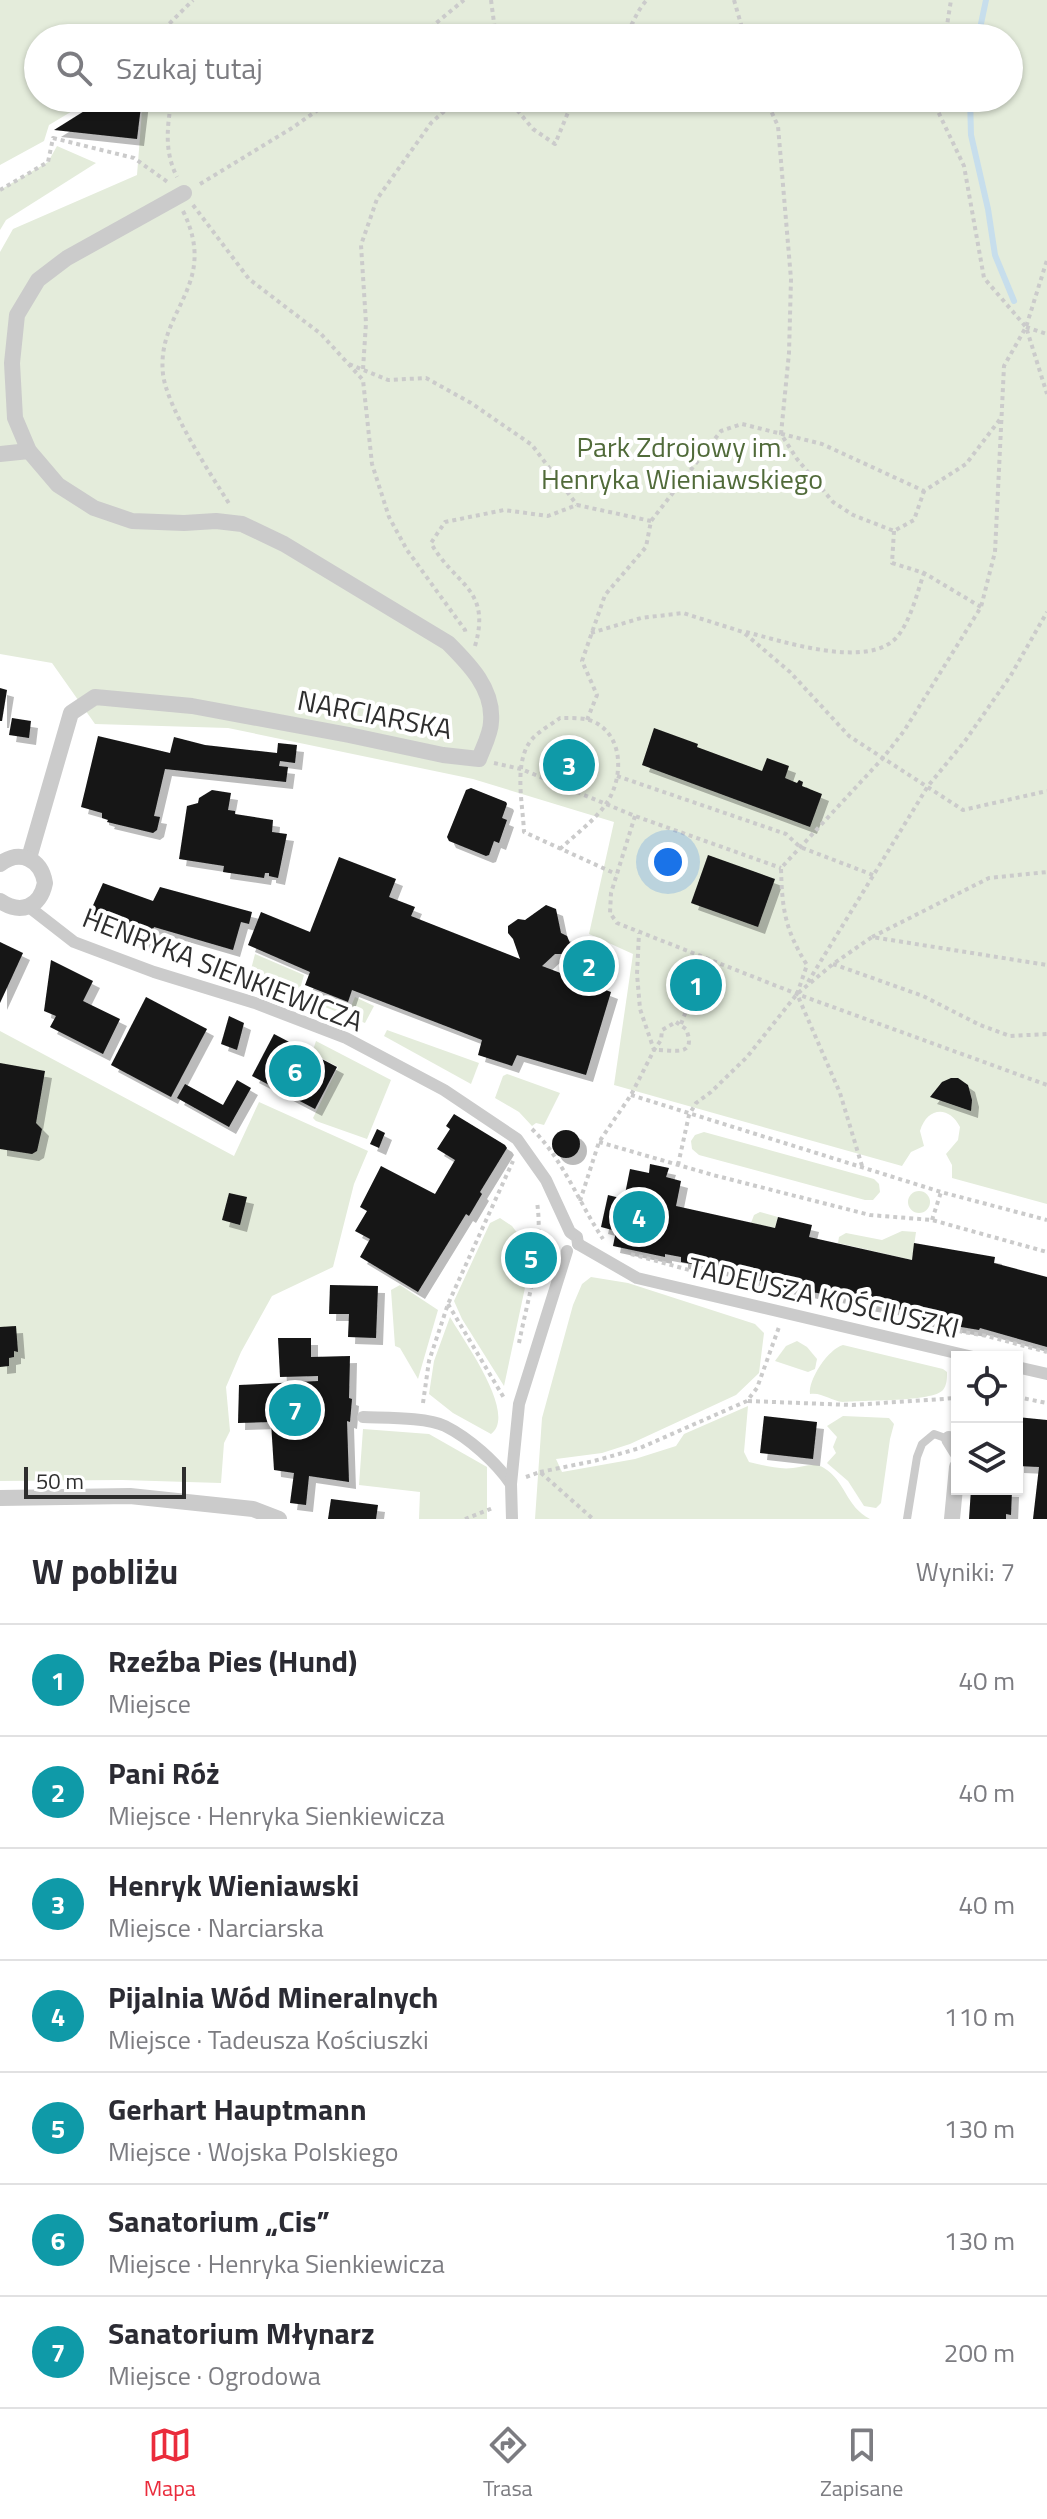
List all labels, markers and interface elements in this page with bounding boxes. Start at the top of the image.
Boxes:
search box [24,24,1023,112]
text: Szukaj tutaj [116,45,263,91]
icon: search [52,46,96,90]
park label: Park Zdrojowy im. Henryka Wieniawskiego [541,425,823,500]
street label: NARCIARSKA [294,678,456,750]
pin: 3 [543,735,595,795]
your location [648,842,688,882]
street label: HENRYKA SIENKIEWICZA [77,896,370,1042]
pin: 2 [563,936,615,996]
pin: 1 [670,955,722,1015]
pin: 6 [269,1041,321,1101]
pin: 4 [613,1187,665,1247]
pin: 5 [505,1228,557,1288]
street label: TADEUSZA KOŚCIUSZKI [684,1245,964,1349]
map controls [951,1351,1023,1495]
button: locate [951,1351,1023,1423]
pin: 7 [269,1380,321,1440]
button: layers [951,1423,1023,1495]
scale bar [24,1463,186,1499]
text: 50 m [36,1464,84,1498]
text: W pobliżu [32,1545,178,1597]
text: Wyniki: 7 [916,1552,1015,1591]
text: Rzeźba Pies (Hund) [108,1638,357,1684]
text: 1 [51,1661,65,1700]
text: 40 m [958,1661,1015,1700]
text: Miejsce [108,1684,191,1723]
text: Pani Róż [108,1750,220,1796]
text: 2 [51,1773,65,1812]
text: 40 m [958,1773,1015,1812]
text: Miejsce · Henryka Sienkiewicza [108,1796,445,1835]
text: Henryk Wieniawski [108,1862,359,1908]
text: 3 [51,1885,65,1924]
text: 40 m [958,1885,1015,1924]
text: Miejsce · Narciarska [108,1908,324,1947]
text: Pijalnia Wód Mineralnych [108,1974,438,2020]
text: 4 [51,1997,65,2036]
text: 110 m [944,1997,1015,2036]
text: Miejsce · Tadeusza Kościuszki [108,2020,429,2059]
text: Gerhart Hauptmann [108,2086,367,2132]
text: 5 [51,2109,65,2148]
text: 130 m [944,2109,1015,2148]
text: Miejsce · Wojska Polskiego [108,2132,399,2171]
text: Sanatorium „Cis” [108,2198,330,2244]
text: 6 [51,2221,65,2260]
text: 130 m [944,2221,1015,2260]
text: Miejsce · Henryka Sienkiewicza [108,2244,445,2283]
text: Sanatorium Młynarz [108,2310,375,2356]
text: 7 [51,2333,65,2372]
text: 200 m [944,2333,1015,2372]
text: Miejsce · Ogrodowa [108,2356,321,2395]
tab: Mapa [144,2423,196,2505]
tab: Trasa [483,2423,533,2505]
tab: Zapisane [820,2423,903,2505]

